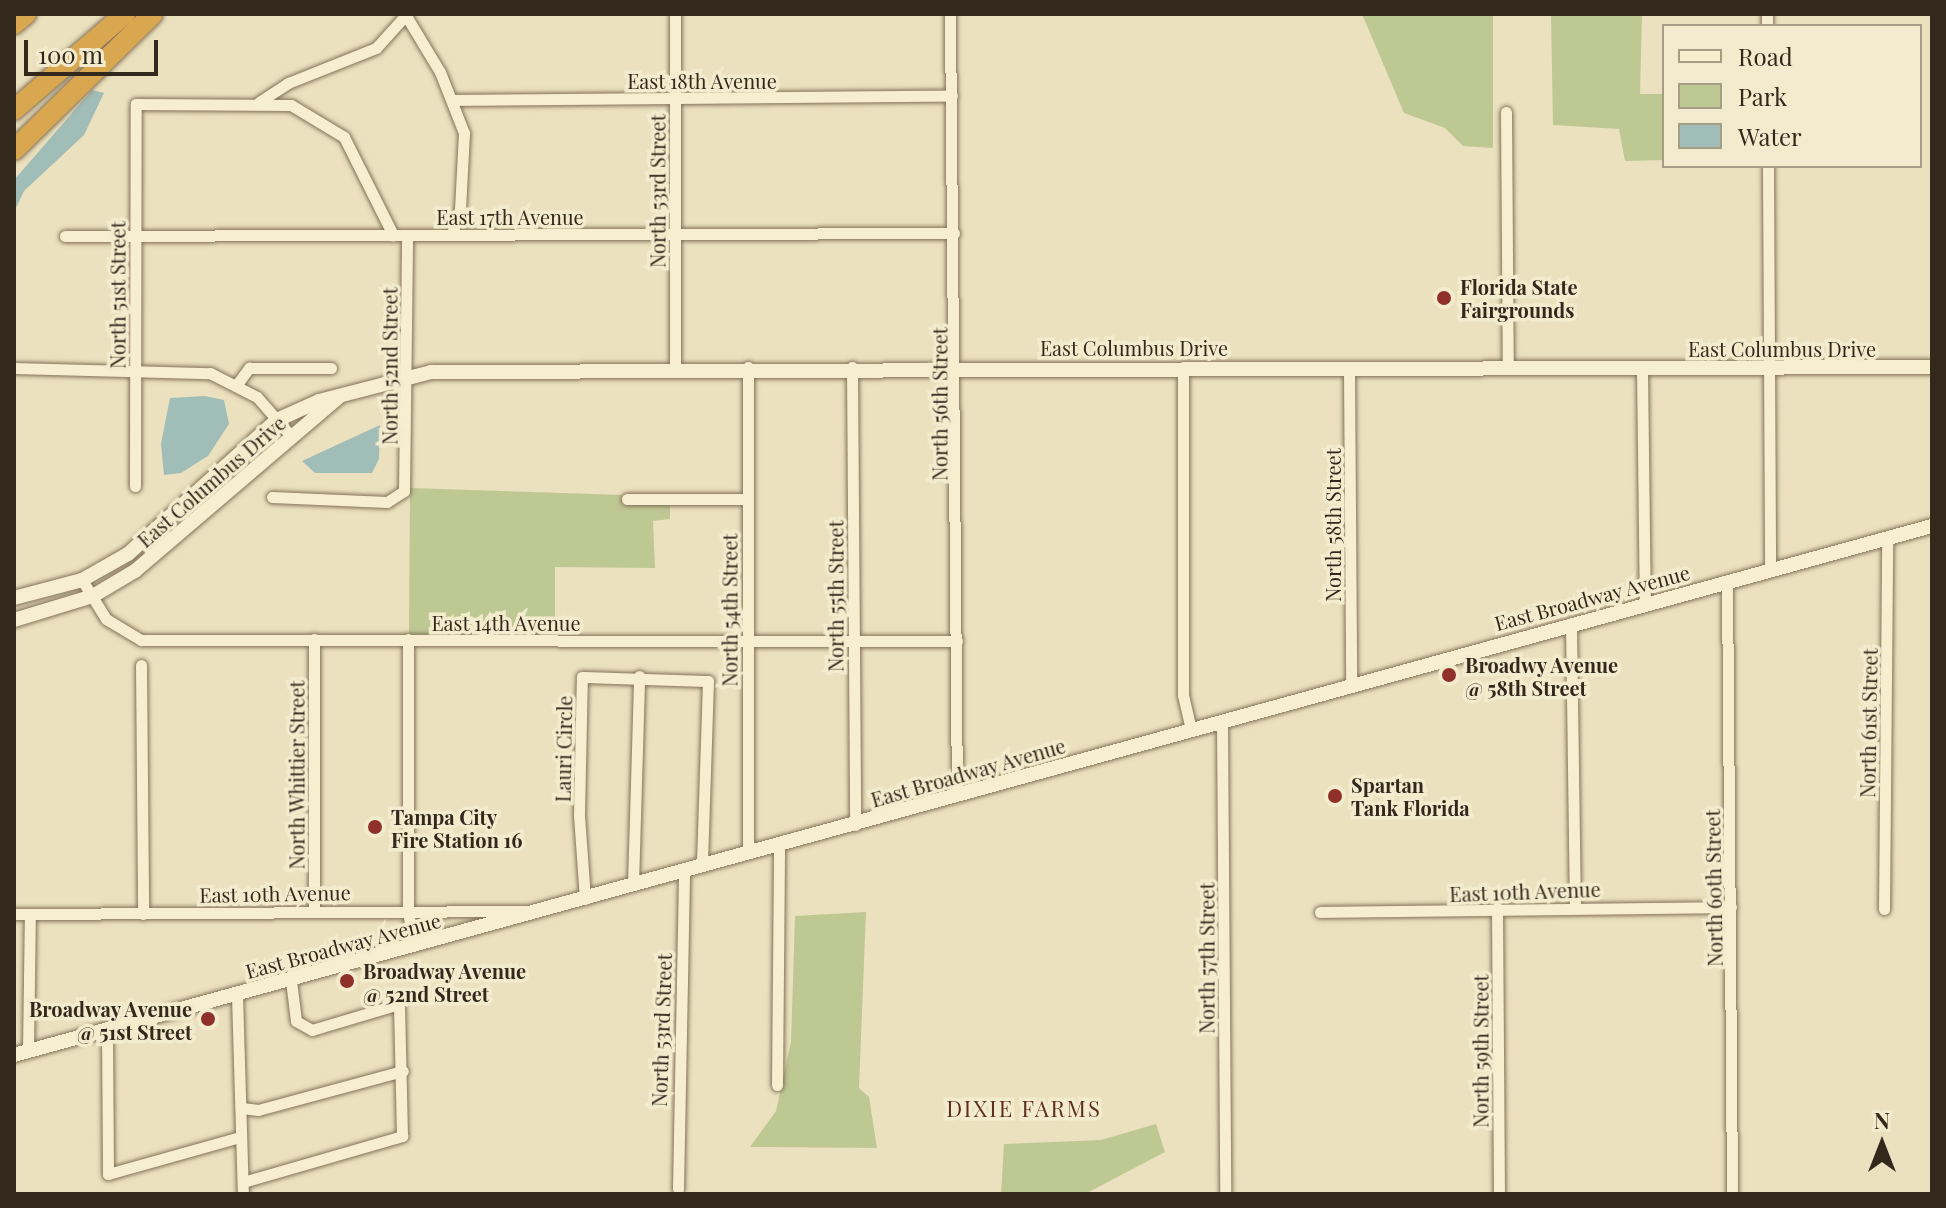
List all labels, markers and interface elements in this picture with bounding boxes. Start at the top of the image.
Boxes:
scale bar [28,24,162,74]
legend [1662,24,1922,168]
text: 100 m [38,38,103,70]
text: Road [1738,40,1793,72]
street label: East 18th Avenue [627,68,777,92]
text: Park [1738,80,1787,112]
street label: North 53rd Street [645,114,669,268]
text: Water [1738,120,1802,152]
street label: East 17th Avenue [436,204,584,228]
street label: North 51st Street [105,221,129,369]
place label: Florida State Fairgrounds [1460,274,1578,321]
street label: North 52nd Street [377,287,401,445]
marker: Florida State Fairgrounds [1435,289,1453,307]
street label: North 56th Street [927,327,951,481]
street label: East Columbus Drive [1040,335,1228,359]
street label: East Columbus Drive [1688,336,1876,360]
street label: East Columbus Drive [132,410,290,552]
street label: North 58th Street [1320,448,1344,602]
street label: North 55th Street [823,520,847,672]
street label: North 54th Street [717,533,741,687]
street label: East Broadway Avenue [1491,559,1693,635]
street label: East 14th Avenue [431,610,581,634]
street label: North 61st Street [1855,648,1881,798]
place label: Broadwy Avenue @ 58th Street [1465,652,1619,699]
marker: Broadwy Avenue @ 58th Street [1440,666,1458,684]
street label: North Whittier Street [284,680,308,870]
street label: Lauri Circle [550,696,576,802]
street label: East Broadway Avenue [867,733,1069,811]
place label: Spartan Tank Florida [1351,772,1470,819]
marker: Spartan Tank Florida [1326,787,1344,805]
place label: Tampa City Fire Station 16 [391,804,522,851]
street label: North 60th Street [1700,809,1726,967]
marker: Tampa City Fire Station 16 [366,818,384,836]
street label: East 10th Avenue [1448,876,1602,906]
street label: East 10th Avenue [199,880,351,906]
street label: North 57th Street [1194,882,1218,1034]
street label: East Broadway Avenue [242,907,444,983]
street label: North 53rd Street [646,953,676,1107]
place label: Broadway Avenue @ 52nd Street [363,958,527,1005]
marker: Broadway Avenue @ 52nd Street [338,972,356,990]
street label: North 59th Street [1468,974,1492,1128]
place label: Broadway Avenue @ 51st Street [28,996,192,1043]
marker: Broadway Avenue @ 51st Street [199,1010,217,1028]
district label: DIXIE FARMS [946,1096,1102,1122]
north arrow [1842,1104,1922,1184]
text: N [1874,1105,1890,1135]

